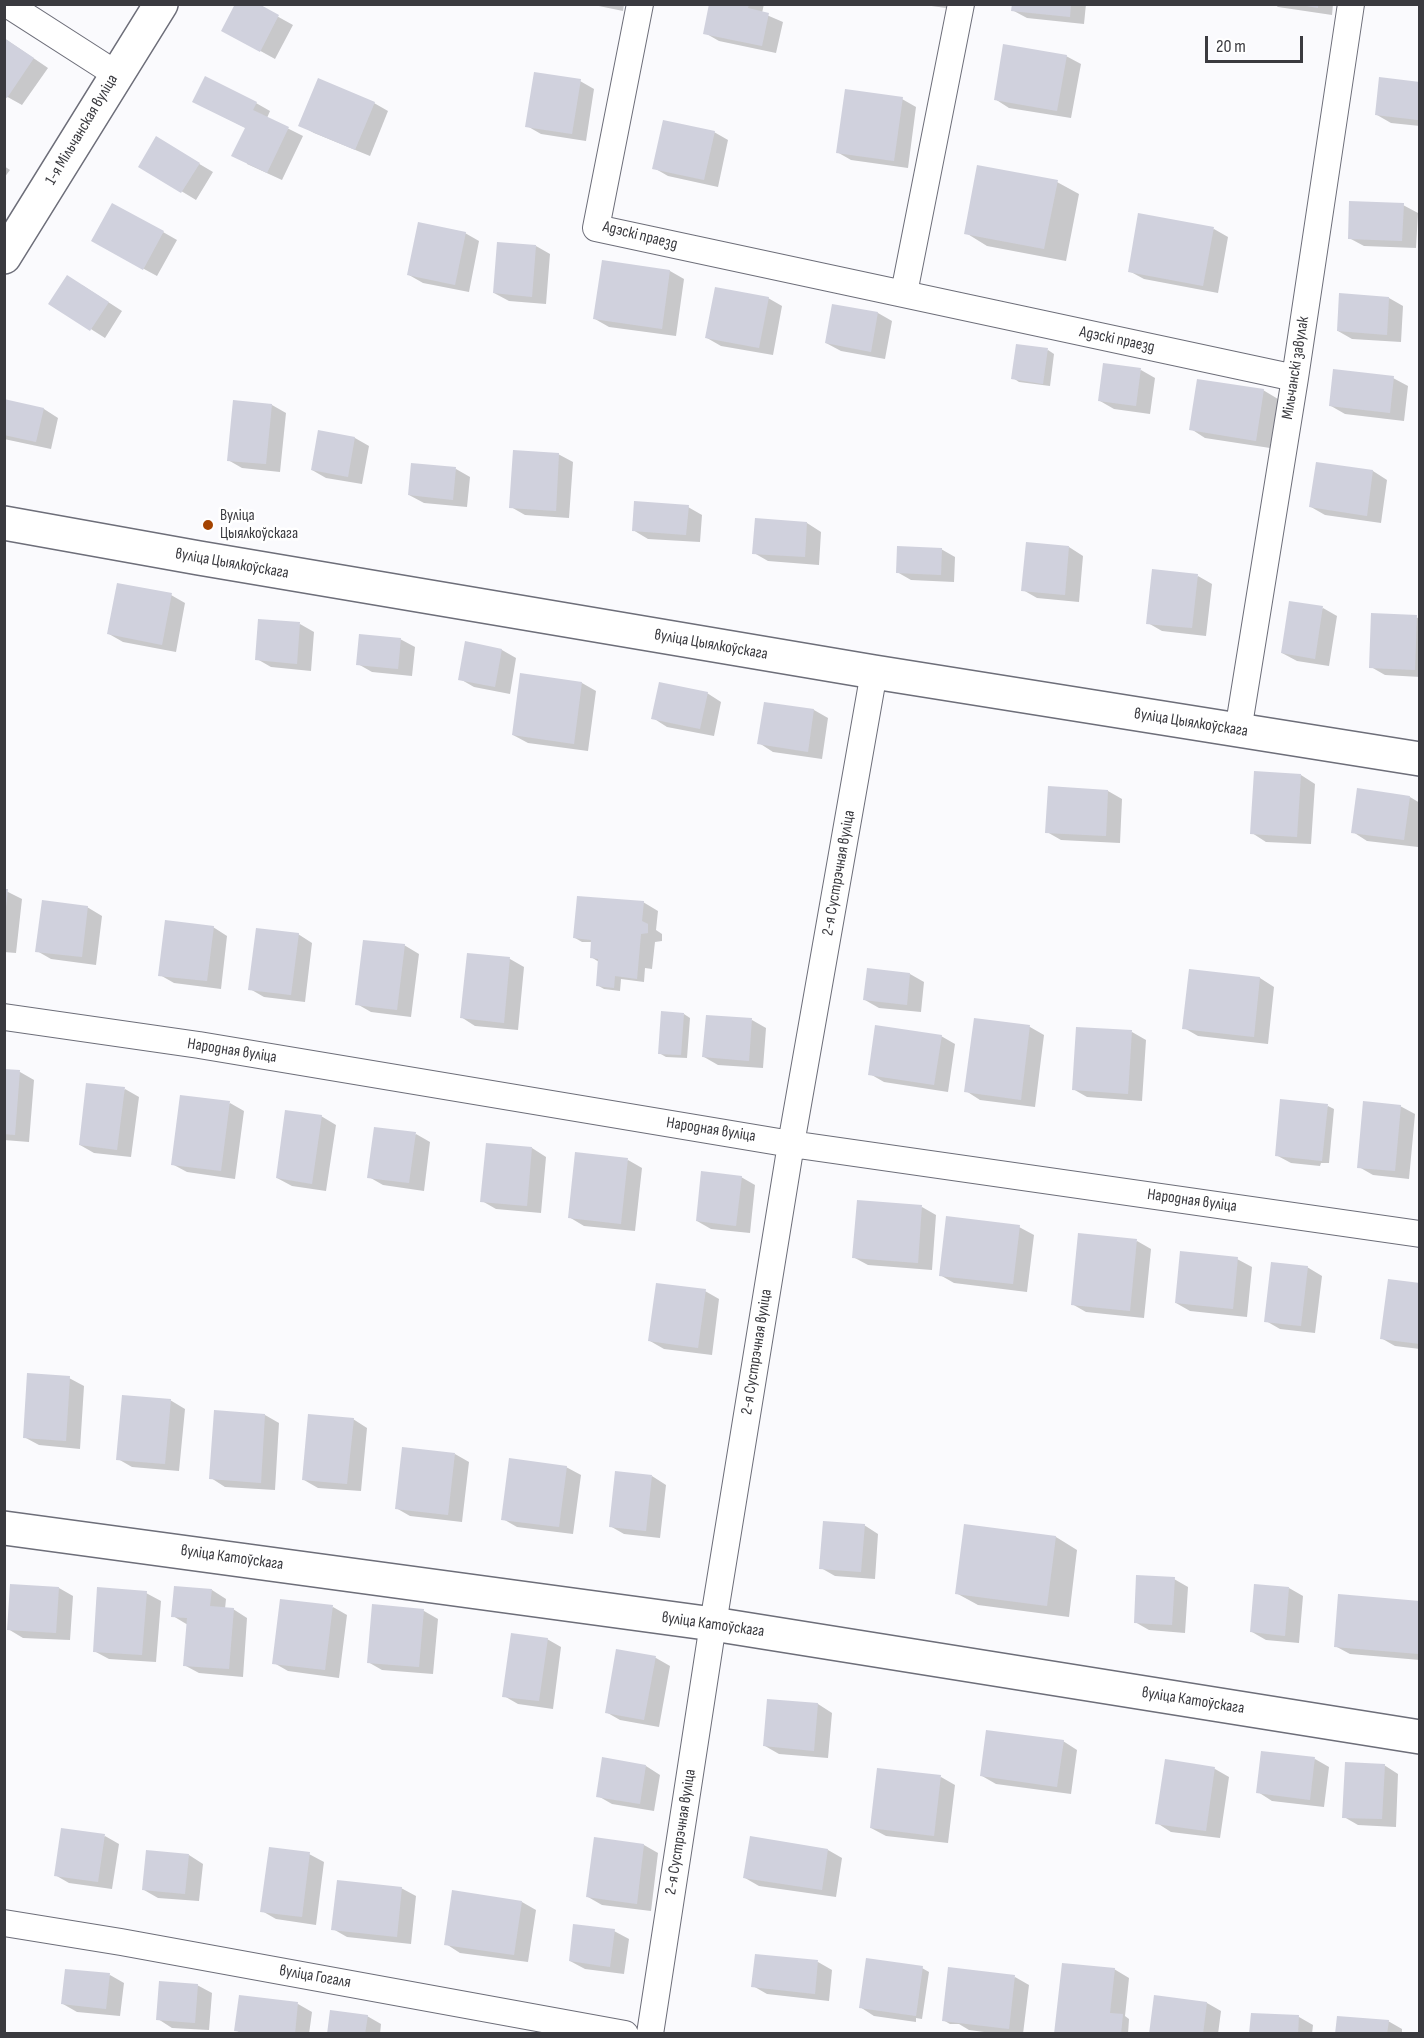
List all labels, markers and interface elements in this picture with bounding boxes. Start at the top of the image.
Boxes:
scale bar [1208,24,1306,62]
text: 20 m [1216,36,1246,57]
street label: 1-я Мільчанская вуліца [41,71,123,189]
street label: Адэскі праезд [601,217,679,255]
street label: Мільчанскі завулак [1278,315,1314,421]
street label: Адэскі праезд [1078,323,1156,357]
place label: Вуліца Цыялкоўскага [220,506,298,544]
marker: Вуліца Цыялкоўскага [201,518,215,532]
street label: вуліца Цыялкоўскага [174,545,290,583]
street label: вуліца Цыялкоўскага [653,626,769,664]
street label: вуліца Цыялкоўскага [1133,705,1249,741]
street label: 2-я Сустрэчная вуліца [819,809,859,937]
street label: Народная вуліца [186,1034,278,1068]
street label: Народная вуліца [665,1113,757,1147]
street label: Народная вуліца [1146,1185,1238,1217]
street label: 2-я Сустрэчная вуліца [738,1288,776,1416]
street label: вуліца Катоўскага [179,1541,285,1575]
street label: вуліца Катоўскага [660,1608,766,1642]
street label: вуліца Катоўскага [1140,1683,1246,1719]
street label: 2-я Сустрэчная вуліца [662,1768,700,1896]
street label: вуліца Гогаля [278,1961,352,1993]

